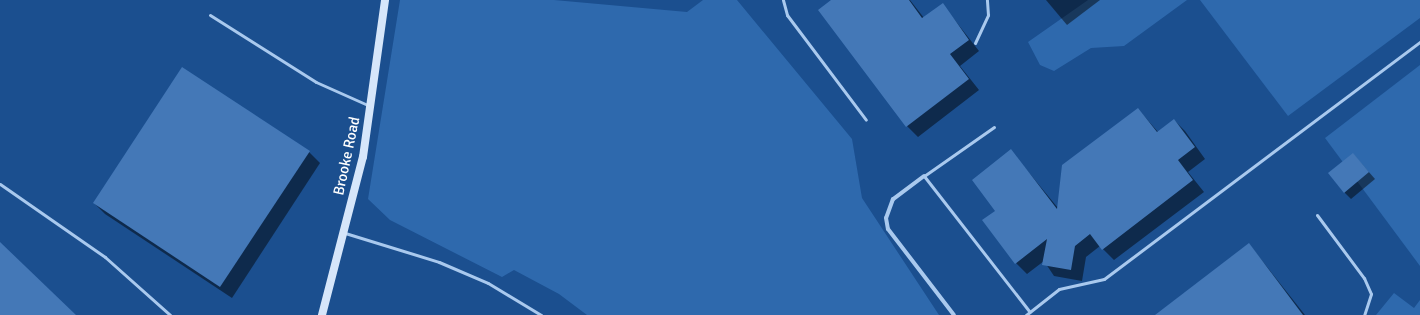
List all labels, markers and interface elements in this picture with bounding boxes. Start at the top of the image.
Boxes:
street label: Brooke Road [330,115,364,197]

